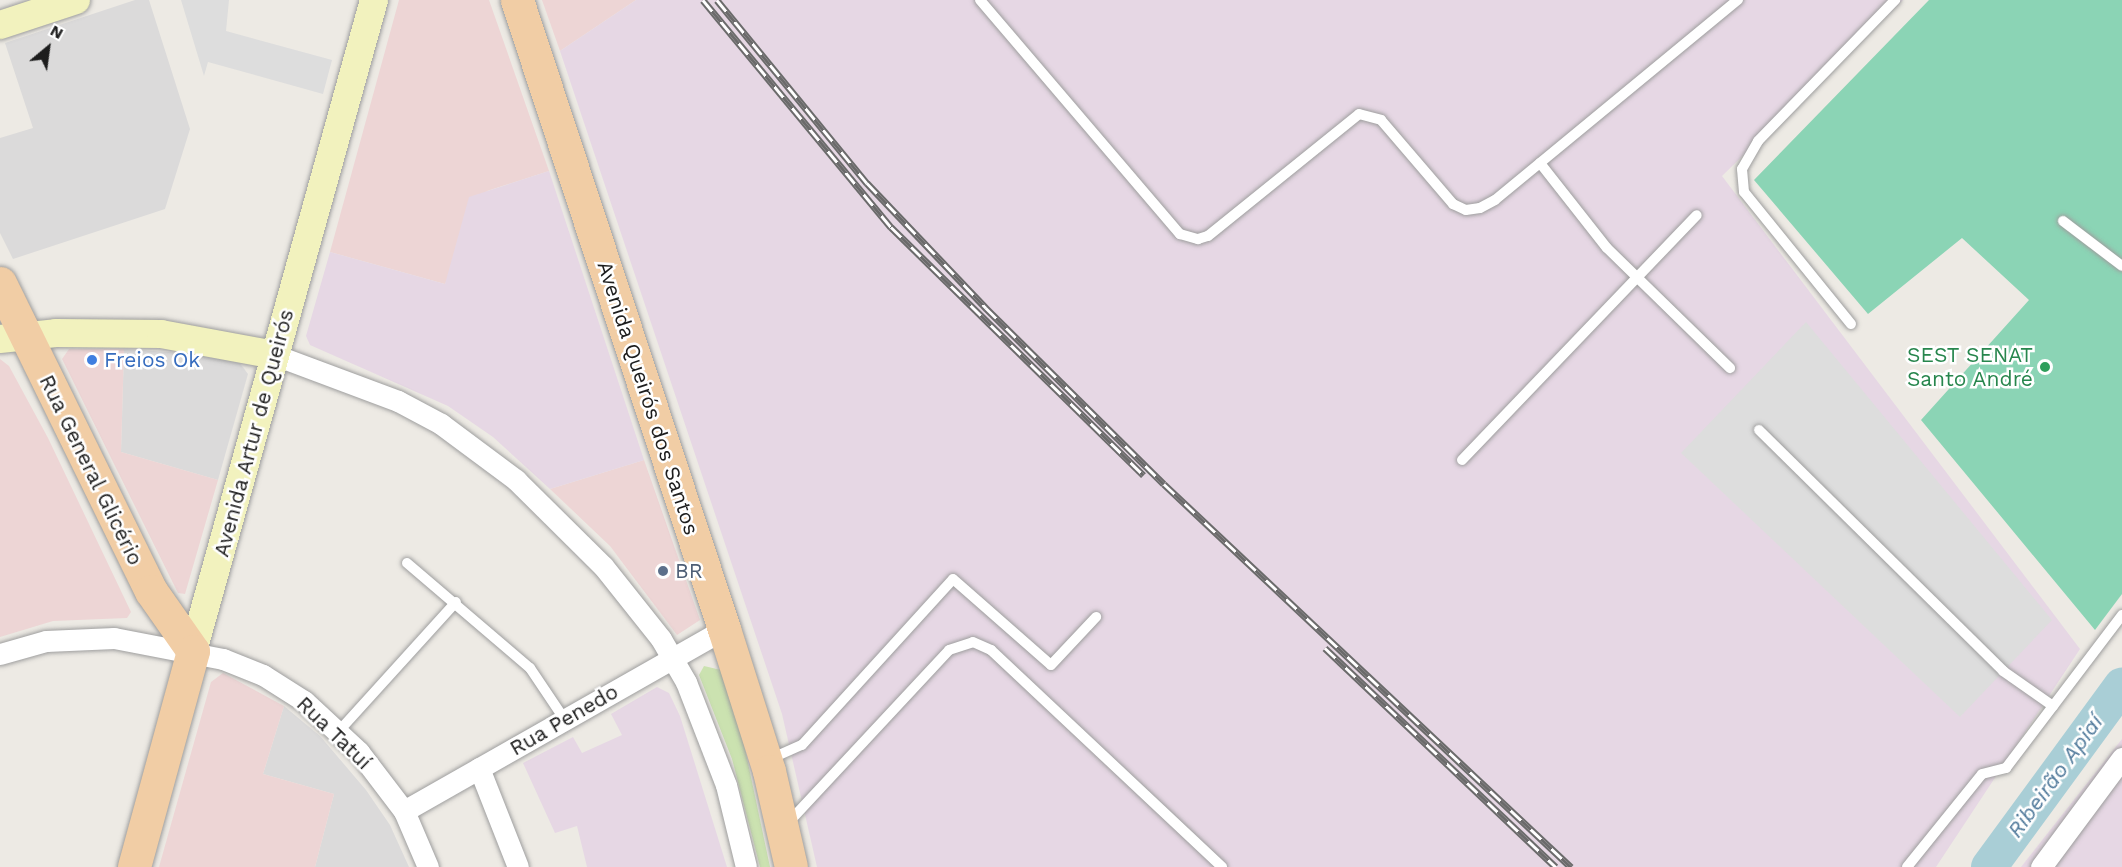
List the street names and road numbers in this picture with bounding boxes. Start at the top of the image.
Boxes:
street label: Avenida Queirós dos Santos [592,258,704,538]
street label: Avenida Artur de Queirós [209,306,299,560]
street label: Rua General Glicério [34,370,148,570]
street label: Rua Penedo [505,679,623,761]
street label: Rua Tatuí [291,691,377,775]

